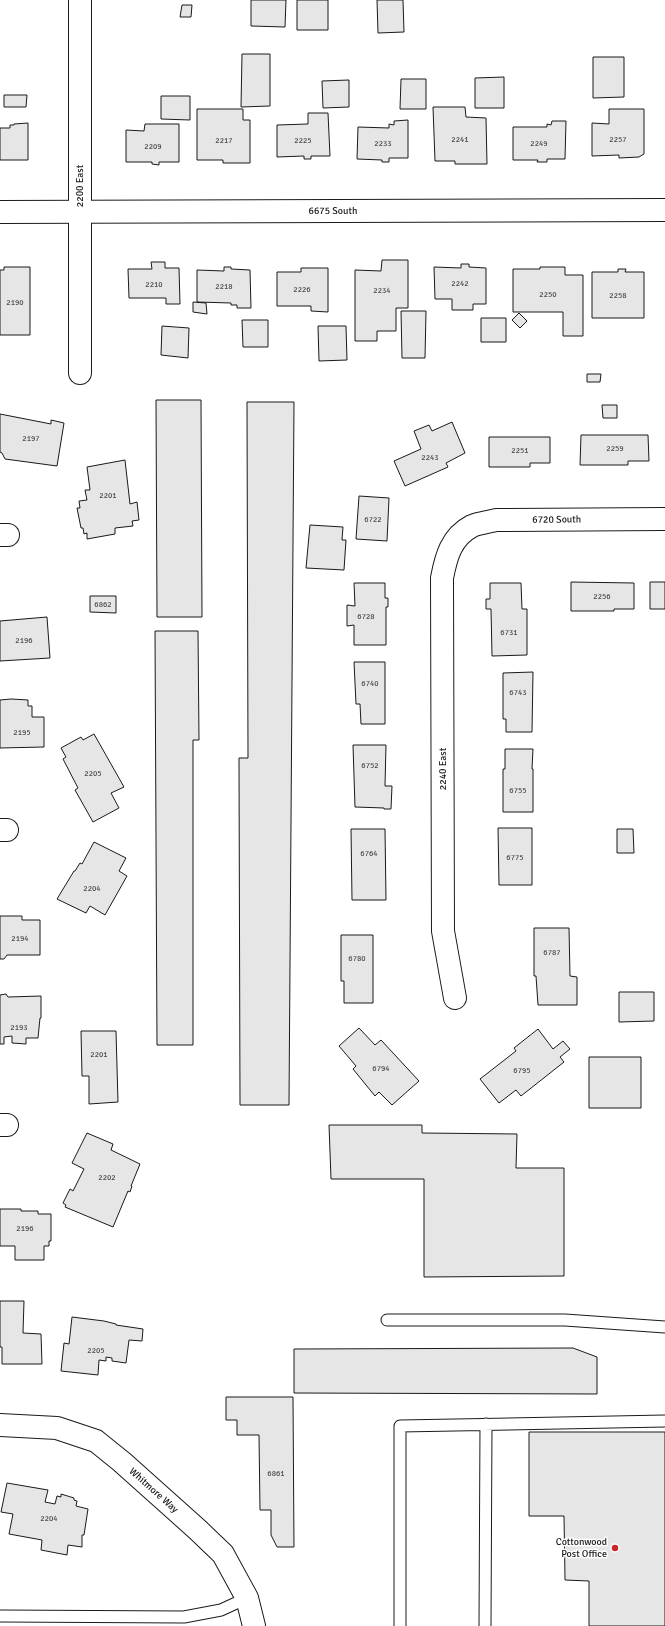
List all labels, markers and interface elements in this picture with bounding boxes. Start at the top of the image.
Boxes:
house number: 2241 [451,134,469,144]
house number: 2257 [609,134,627,144]
house number: 2217 [215,135,233,145]
house number: 2225 [294,135,312,145]
house number: 2233 [374,138,392,148]
house number: 2249 [530,138,548,148]
house number: 2209 [144,141,162,151]
street label: 2200 East [74,164,86,207]
street label: 6675 South [308,205,358,217]
house number: 2242 [451,278,469,288]
house number: 2210 [145,279,163,289]
house number: 2218 [215,281,233,291]
house number: 2226 [293,284,311,294]
house number: 2234 [373,285,391,295]
house number: 2250 [539,289,557,299]
house number: 2258 [609,290,627,300]
house number: 2190 [6,297,24,307]
house number: 2197 [22,433,40,443]
house number: 2259 [606,443,624,453]
house number: 2251 [511,445,529,455]
house number: 2243 [421,452,439,462]
house number: 2201 [99,490,117,500]
street label: 6720 South [532,513,581,526]
house number: 6722 [364,514,382,524]
house number: 2256 [593,591,611,601]
house number: 6862 [94,599,112,609]
house number: 6728 [357,611,375,621]
house number: 6731 [500,627,518,637]
house number: 2196 [15,635,33,645]
house number: 6740 [361,678,379,688]
house number: 6743 [509,687,527,697]
house number: 2195 [13,727,31,737]
street label: 2240 East [437,747,449,790]
house number: 6752 [361,760,379,770]
house number: 2205 [84,768,102,778]
house number: 6755 [509,785,527,795]
house number: 6764 [360,848,378,858]
house number: 6775 [506,852,524,862]
house number: 2204 [83,883,101,893]
house number: 2194 [11,933,29,943]
house number: 6787 [543,947,561,957]
house number: 6780 [348,953,366,963]
house number: 2193 [10,1022,28,1032]
house number: 2201 [90,1049,108,1059]
house number: 6794 [372,1063,390,1073]
house number: 6795 [513,1065,531,1075]
house number: 2202 [98,1172,116,1182]
house number: 2196 [16,1223,34,1233]
house number: 2205 [87,1345,105,1355]
street label: Whitmore Way [127,1465,181,1516]
house number: 6861 [267,1468,285,1478]
house number: 2204 [40,1513,58,1523]
place label: Cottonwood Post Office [556,1536,607,1560]
marker: Cottonwood Post Office [610,1543,620,1553]

